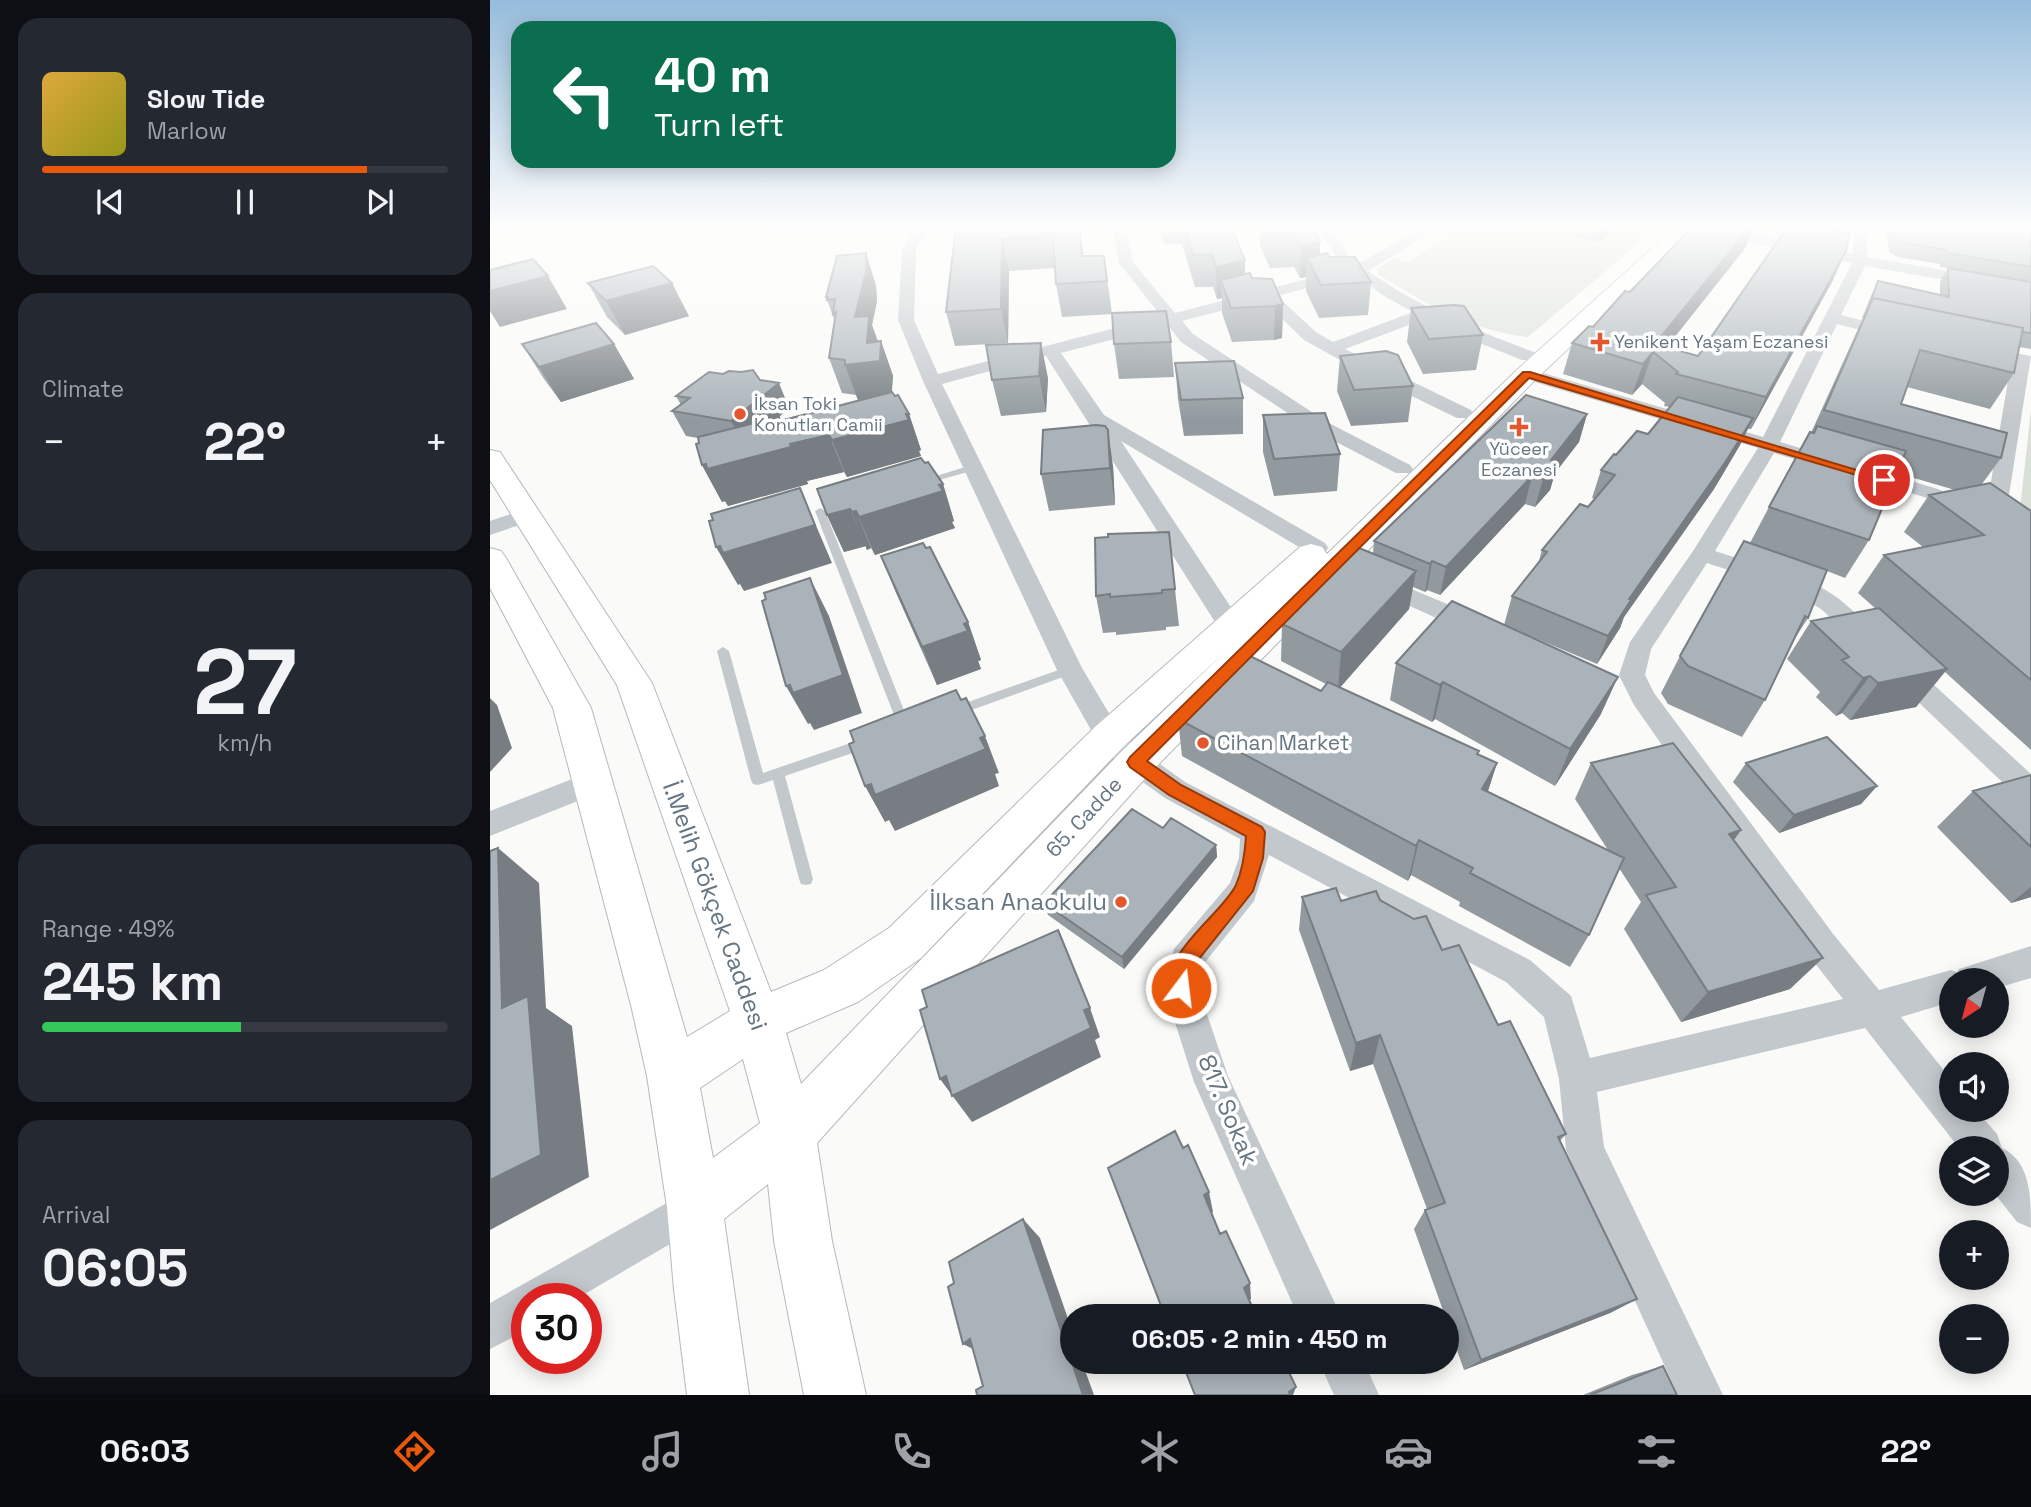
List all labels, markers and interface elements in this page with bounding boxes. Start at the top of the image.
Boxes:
text: 40 m [654,44,771,106]
icon: left [539,49,630,140]
text: Slow Tide [147,82,265,116]
text: Turn left [654,105,784,145]
text: Marlow [147,116,227,146]
icon: previous [91,183,129,221]
icon: pause [226,183,264,221]
icon: next [361,183,399,221]
place label: Yenikent Yaşam Eczanesi [1614,330,1828,353]
marker: Yenikent Yaşam Eczanesi [1592,334,1608,350]
text: Climate [42,374,124,404]
place label: İksan Toki Konutları Camii [754,392,883,436]
marker: İksan Toki Konutları Camii [732,406,748,422]
text: 22° [204,409,286,475]
text: − [42,418,66,466]
text: + [424,418,448,466]
marker: Yüceer Eczanesi [1511,419,1527,435]
place label: Yüceer Eczanesi [1481,437,1557,481]
pin [1854,450,1914,510]
icon: arrive [1865,461,1903,499]
text: 27 [193,624,297,741]
text: km/h [218,728,272,758]
place label: Cihan Market [1217,729,1349,756]
marker: Cihan Market [1195,735,1211,751]
street label: 65. Cadde [1040,771,1128,863]
street label: İ.Melih Gökçek Caddesi [656,777,775,1035]
place label: İlksan Anaokulu [929,886,1107,917]
marker: İlksan Anaokulu [1113,894,1129,910]
text: Range · 49% [42,914,175,944]
text: 245 km [42,949,223,1015]
position arrow [1144,951,1218,1025]
north arrow [1939,968,2009,1038]
map controls [1939,968,2009,1374]
street label: 817. Sokak [1191,1050,1266,1170]
button: sound [1939,1052,2009,1122]
button: layers [1939,1136,2009,1206]
text: Arrival [42,1200,110,1230]
button: + [1939,1220,2009,1290]
text: 06:05 [42,1235,188,1301]
speed limit sign: 30 [511,1283,602,1374]
button: − [1939,1304,2009,1374]
text: 06:05 · 2 min · 450 m [1132,1322,1387,1356]
icon: directions [390,1427,439,1476]
icon: music [638,1427,687,1476]
icon: phone [887,1427,936,1476]
icon: climate [1135,1427,1184,1476]
icon: car [1384,1427,1433,1476]
icon: filters [1632,1427,1681,1476]
text: 06:03 [100,1431,190,1471]
text: 22° [1881,1431,1931,1471]

